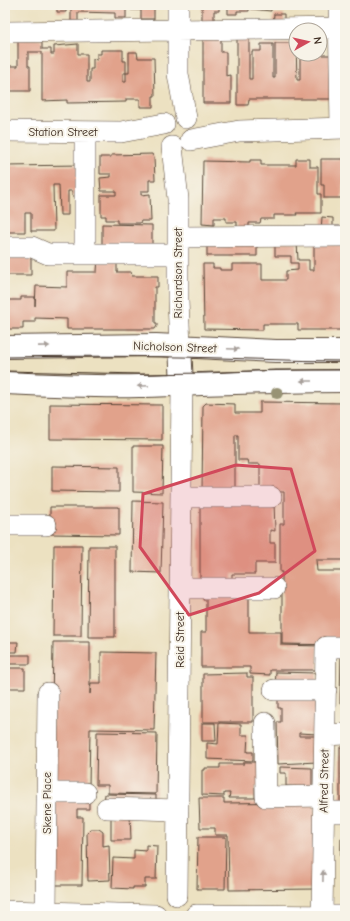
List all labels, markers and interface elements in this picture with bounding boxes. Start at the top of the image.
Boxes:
north arrow [288,22,328,62]
text: N [310,36,324,45]
street label: Station Street [28,125,98,139]
street label: Richardson Street [171,227,185,319]
street label: Nicholson Street [133,339,218,355]
one-way arrow [38,343,51,349]
one-way arrow [227,345,239,352]
one-way arrow [299,378,312,384]
one-way arrow [137,382,149,389]
street label: Reid Street [173,611,187,668]
street label: Alfred Street [316,748,332,813]
street label: Skene Place [40,772,54,834]
one-way arrow [319,870,326,882]

